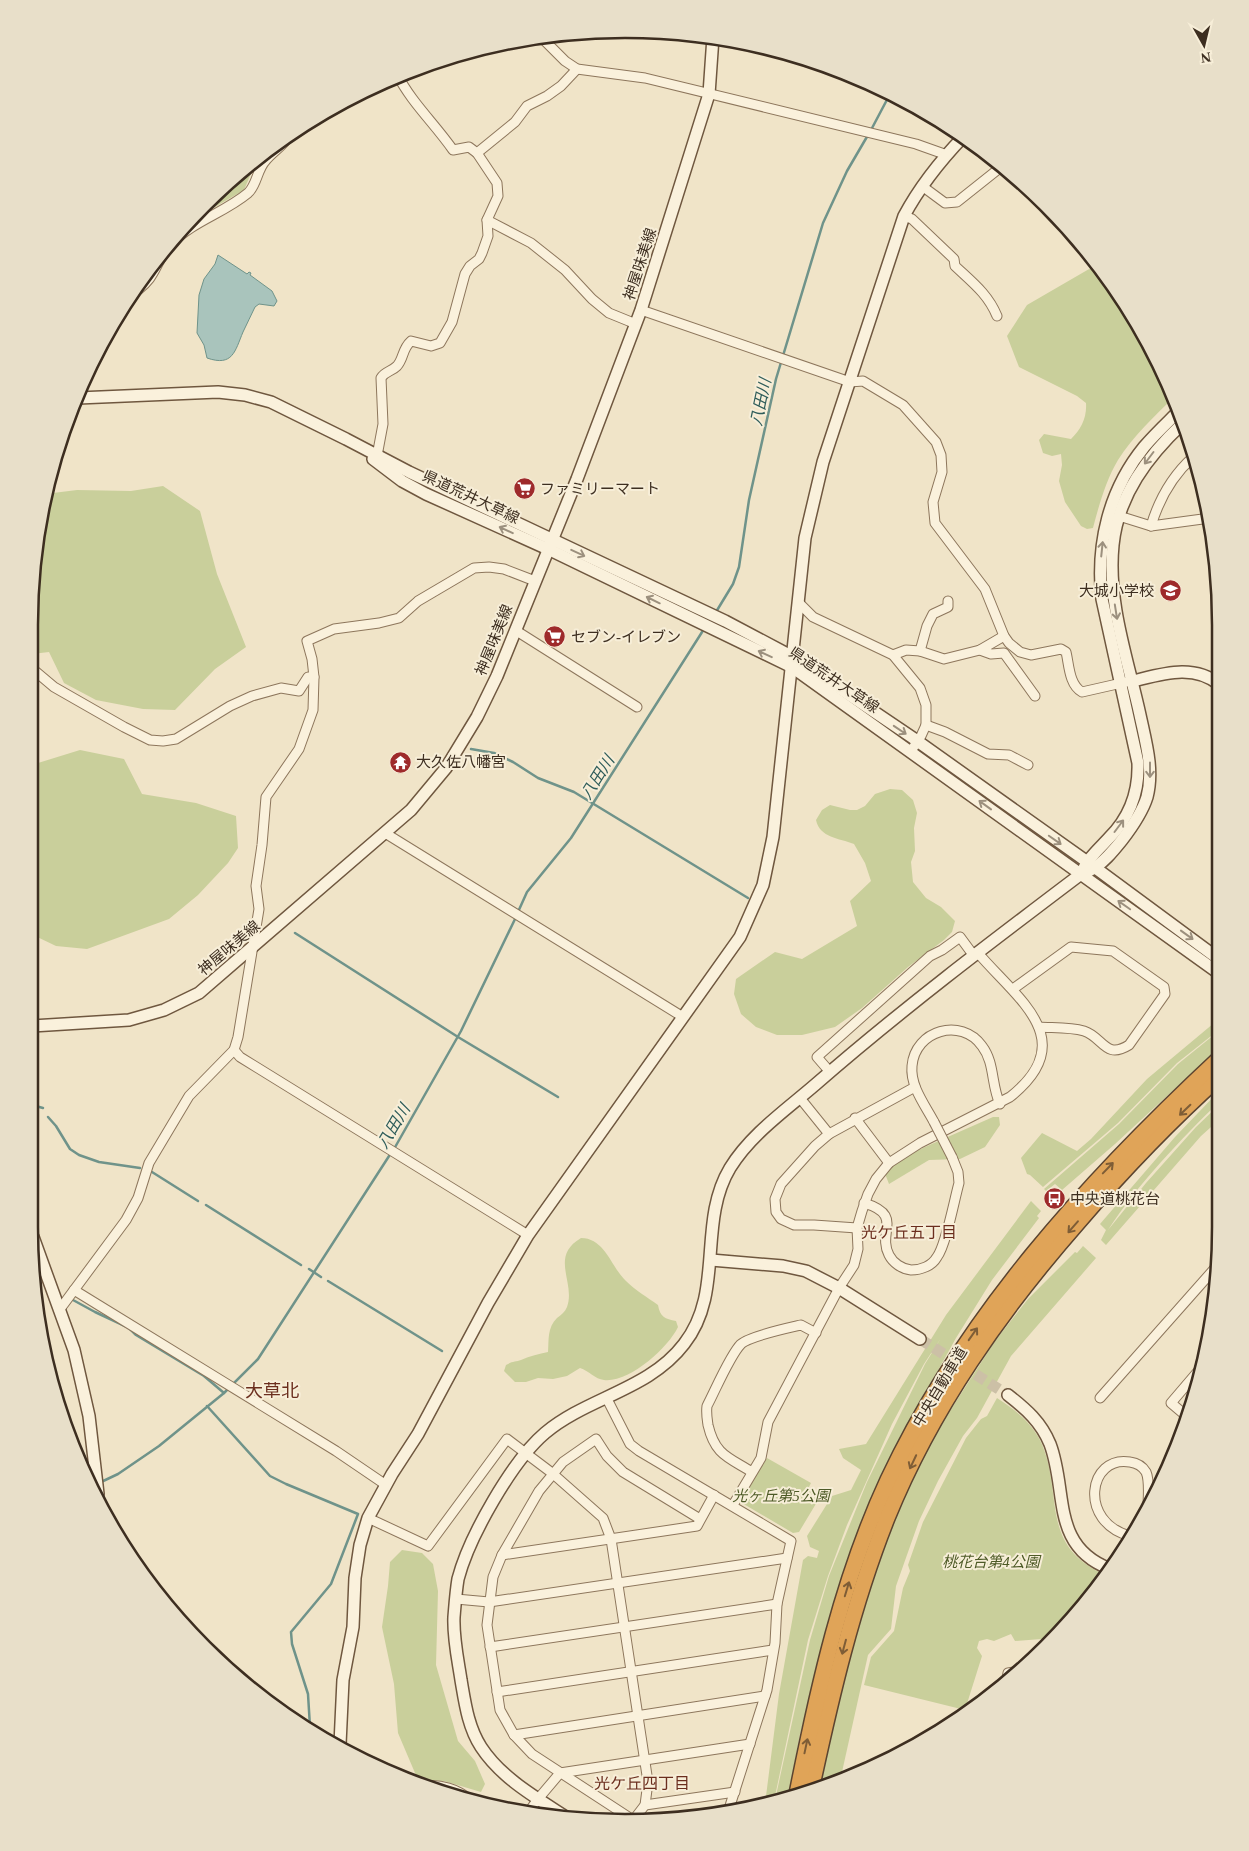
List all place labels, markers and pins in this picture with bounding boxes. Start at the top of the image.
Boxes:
supermarket icon: ファミリーマート [512,477,536,501]
place label: ファミリーマート [540,481,660,497]
school or university icon: 大城小学校 [1158,579,1182,603]
place label: 大城小学校 [1079,583,1154,599]
supermarket icon: セブン-イレブン [543,625,567,649]
place label: セブン-イレブン [571,629,681,645]
temple icon: 大久佐八幡宮 [388,750,412,774]
place label: 大久佐八幡宮 [416,754,506,770]
bus stop icon: 中央道桃花台 [1042,1187,1066,1211]
place label: 中央道桃花台 [1070,1191,1160,1207]

